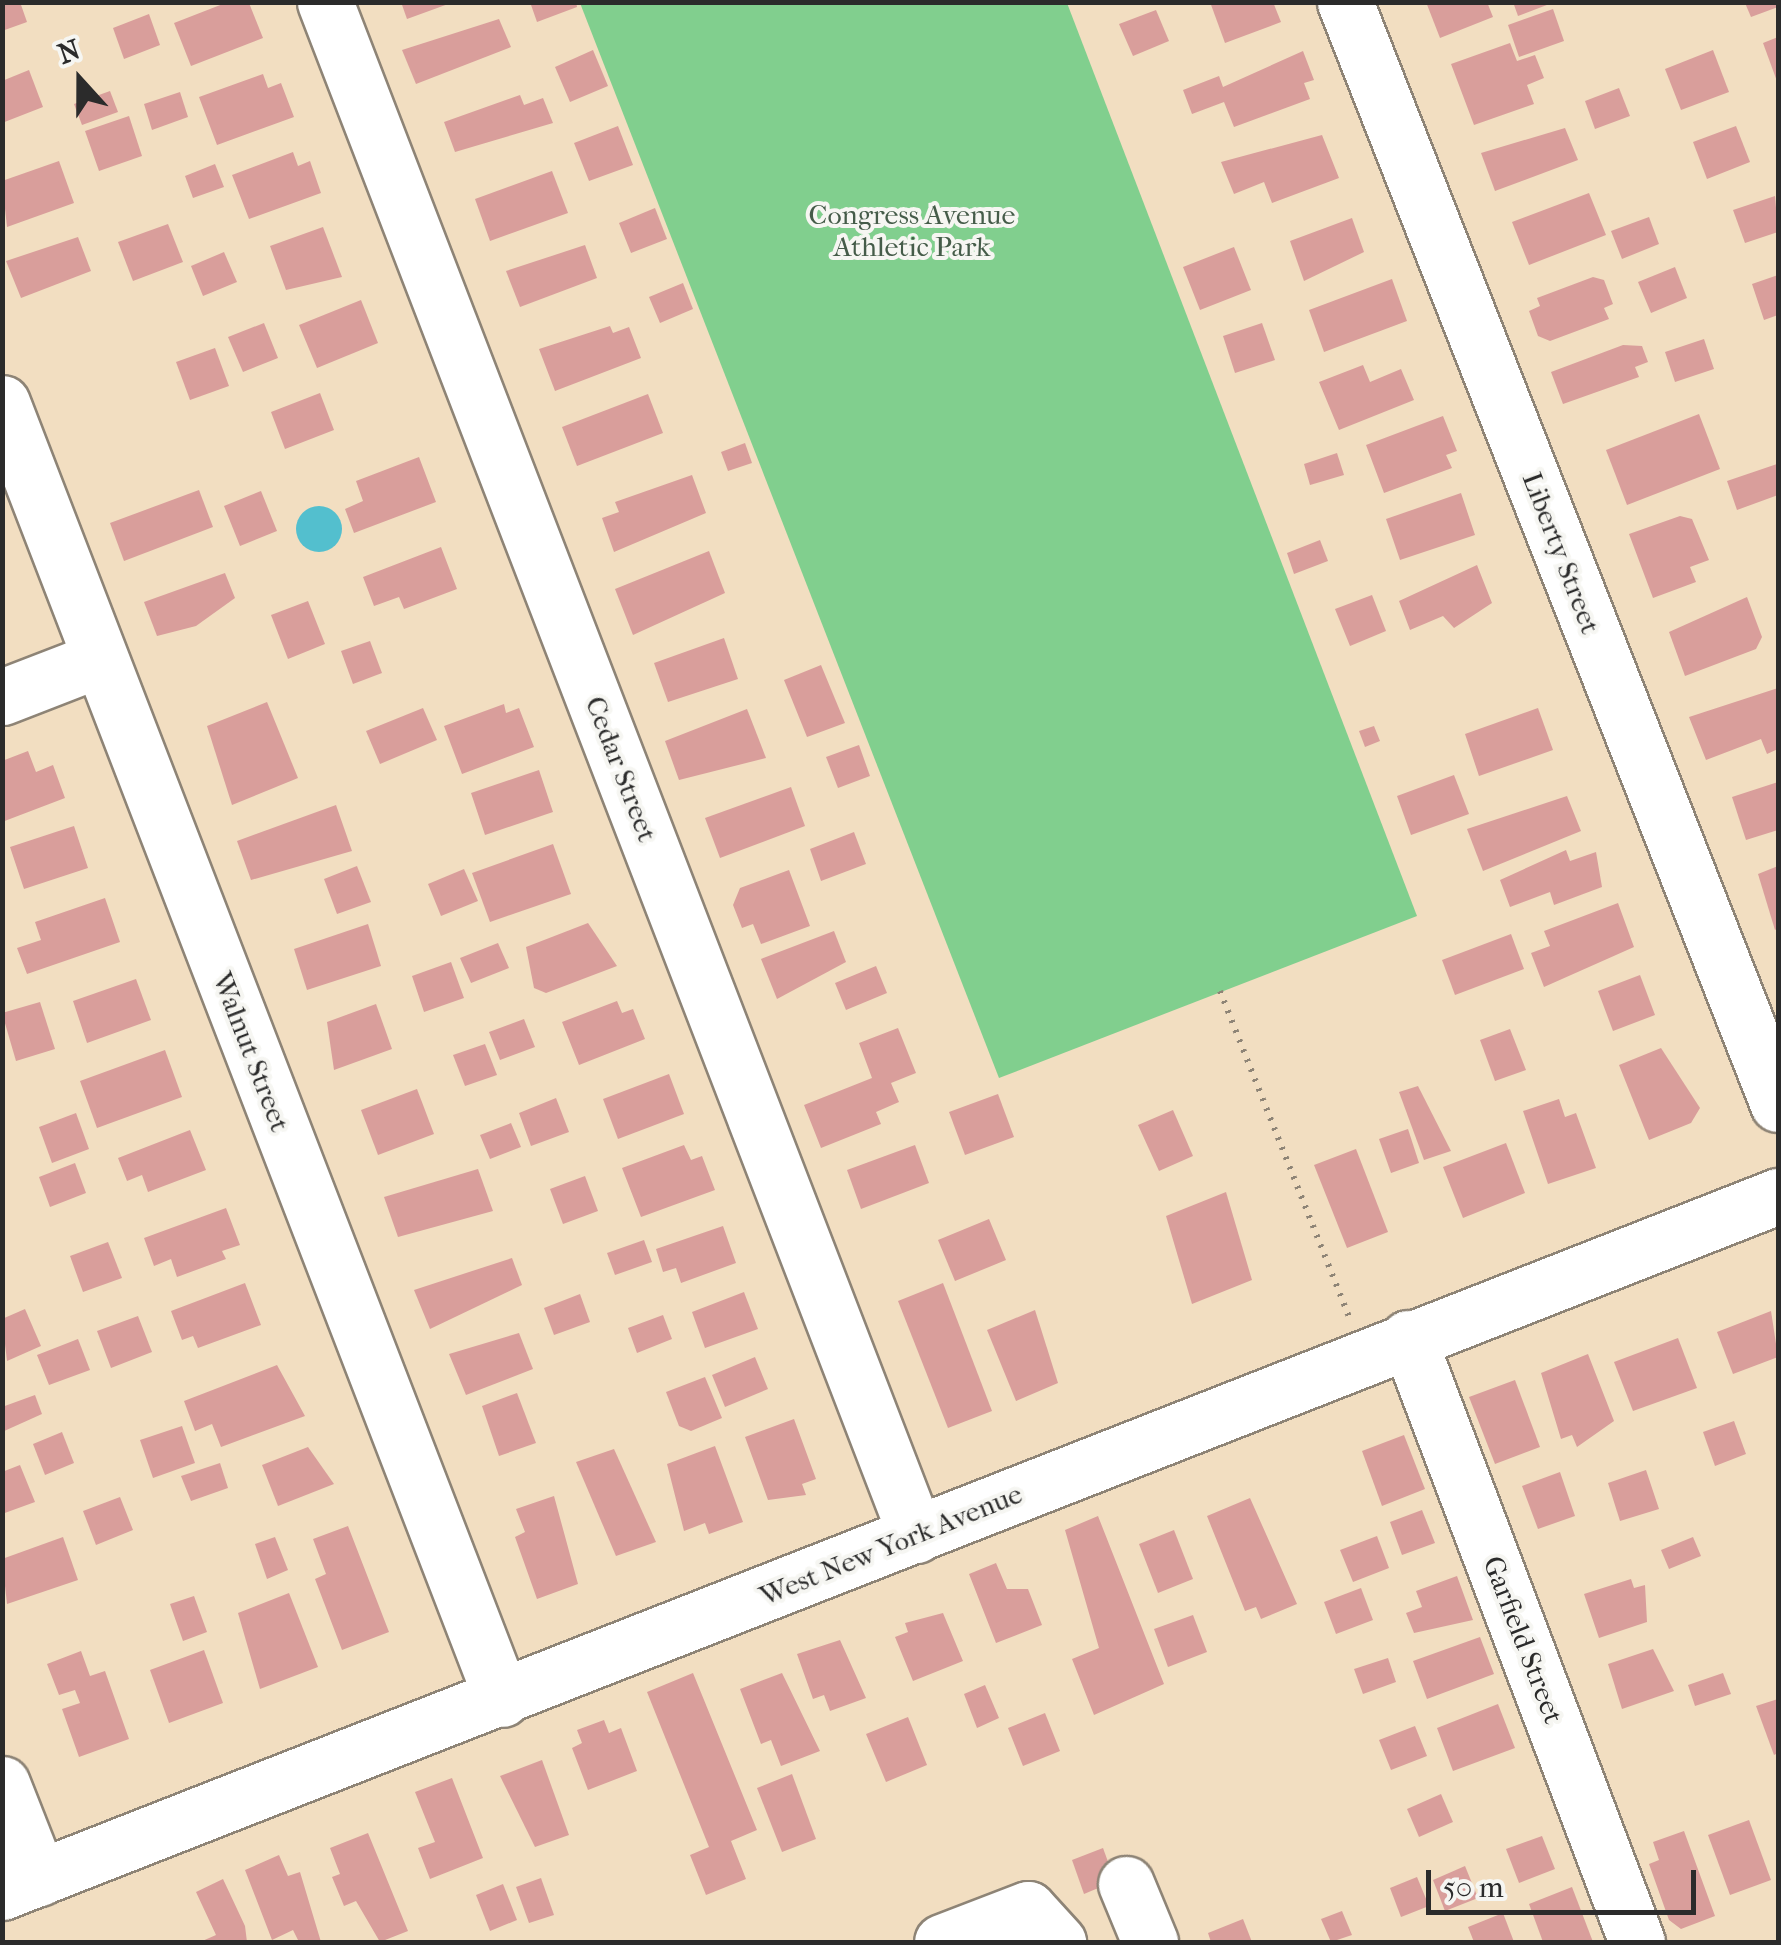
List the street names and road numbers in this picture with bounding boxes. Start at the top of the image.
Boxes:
street label: Liberty Street [1515,467,1607,639]
street label: Cedar Street [578,692,664,846]
street label: Walnut Street [205,968,297,1136]
street label: West New York Avenue [755,1477,1027,1613]
street label: Garfield Street [1476,1551,1570,1729]

